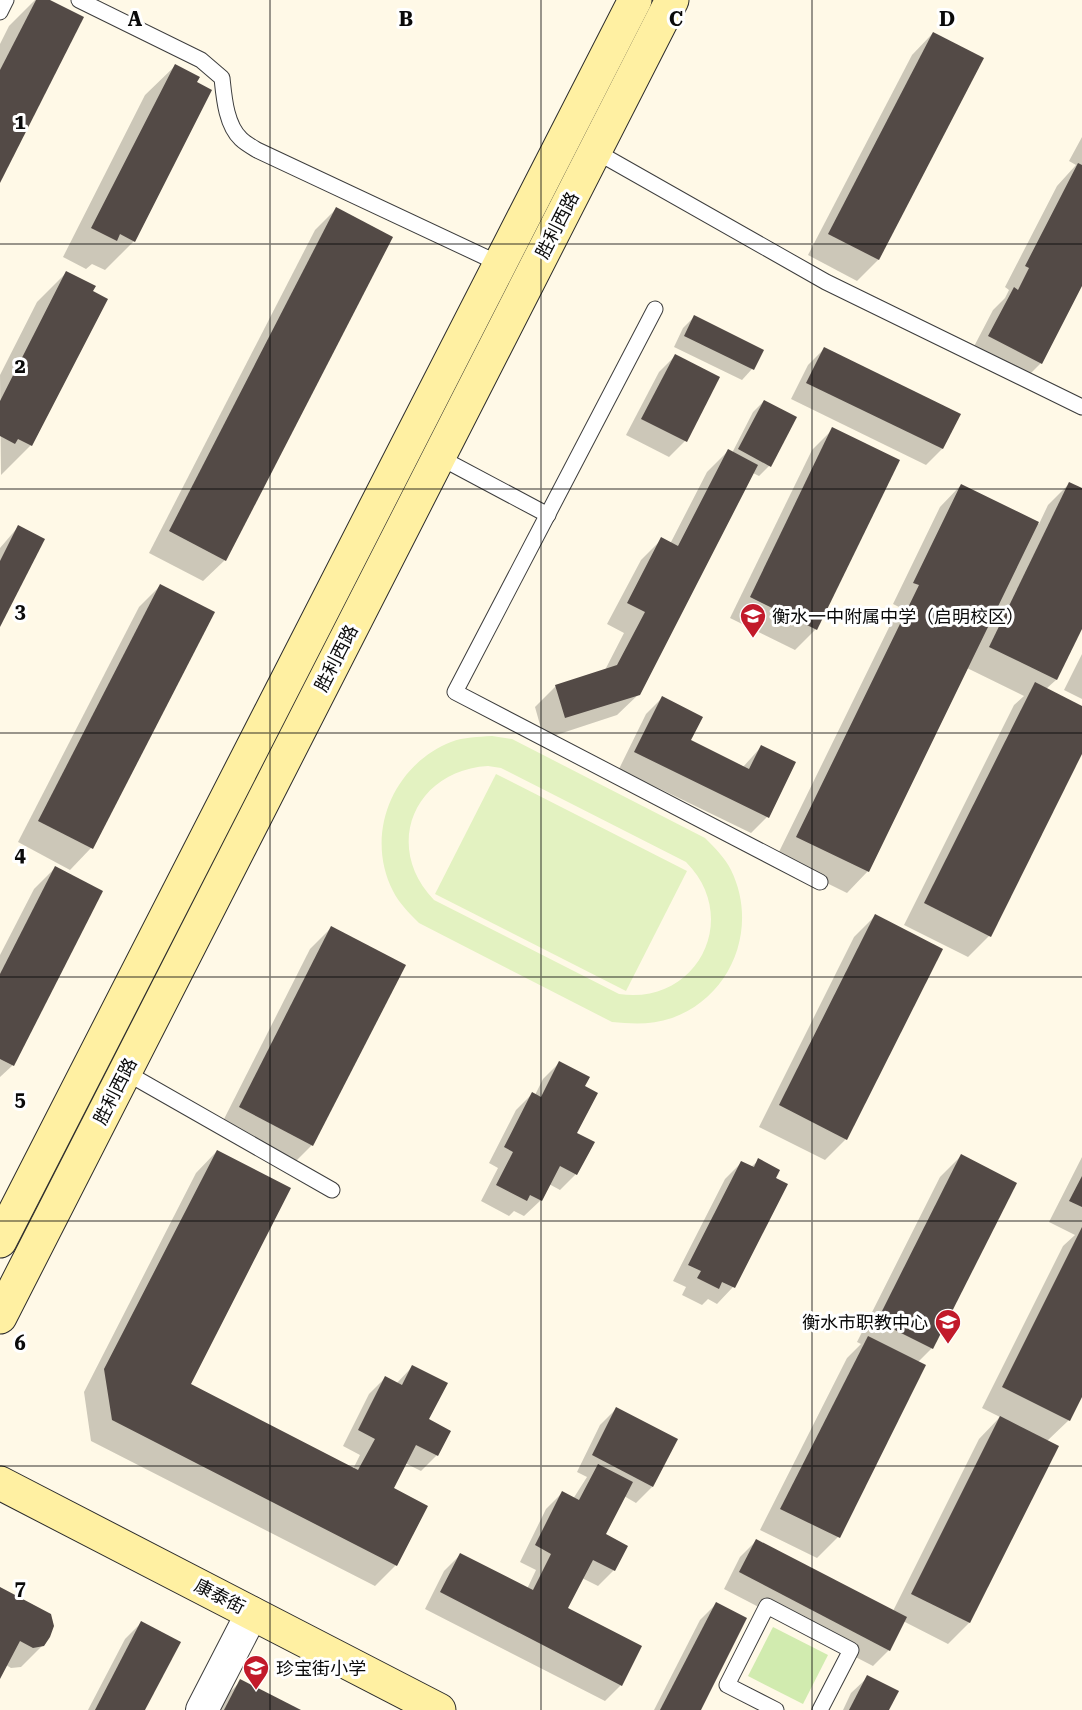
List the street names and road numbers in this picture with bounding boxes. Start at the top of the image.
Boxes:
street label: 胜利西路 [531,188,583,262]
street label: 胜利西路 [310,621,362,695]
street label: 胜利西路 [89,1054,141,1128]
street label: 康泰街 [191,1574,249,1618]

